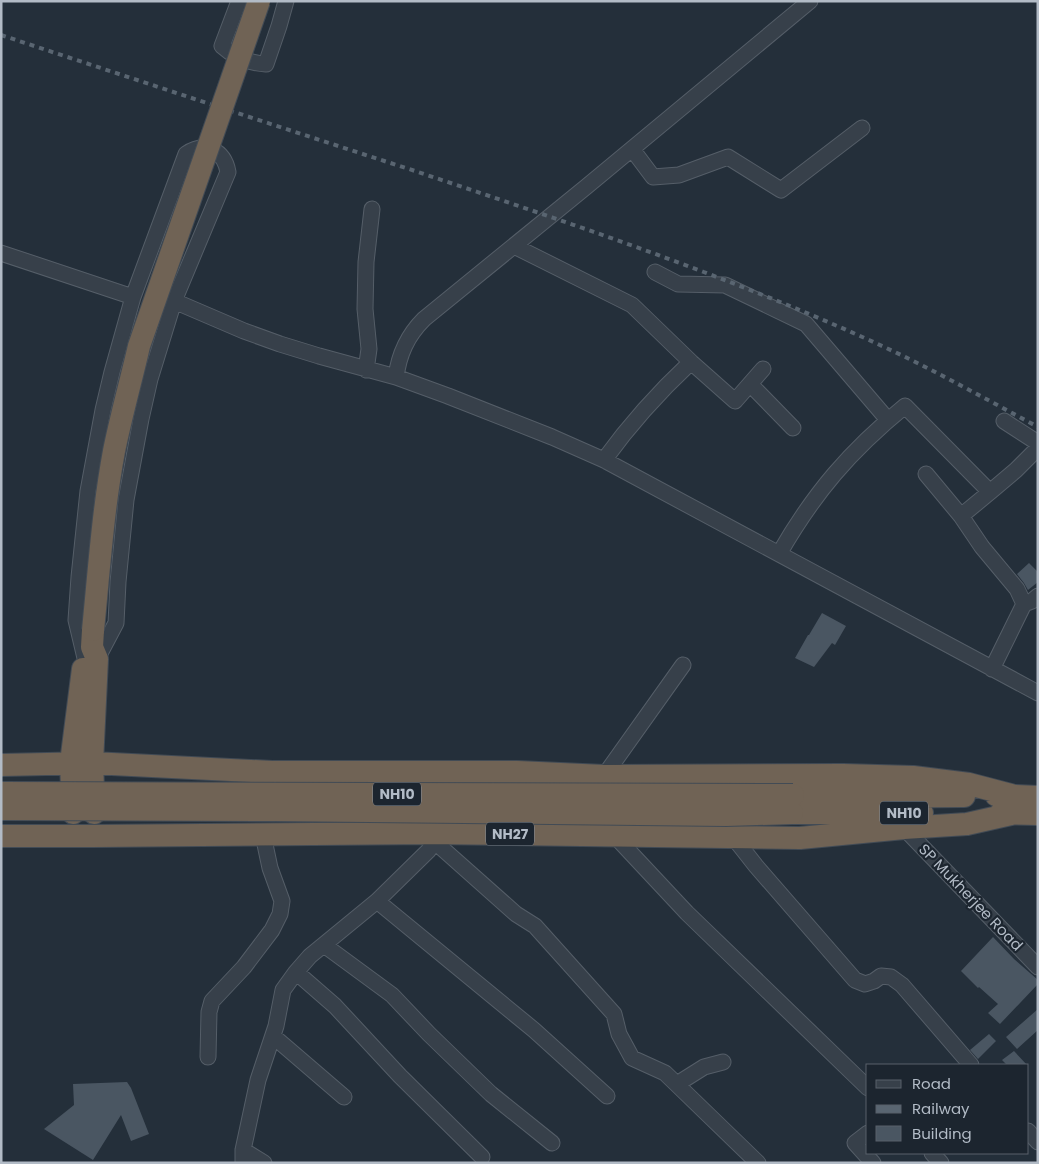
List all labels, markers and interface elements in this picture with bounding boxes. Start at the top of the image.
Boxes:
road number: NH10 [373,782,421,806]
road number: NH10 [880,801,928,824]
road number: NH27 [486,822,534,846]
street label: SP Mukherjee Road [914,839,1028,955]
legend [866,1064,1029,1154]
text: Road [912,1073,951,1094]
text: Railway [912,1098,970,1119]
text: Building [912,1123,972,1144]

